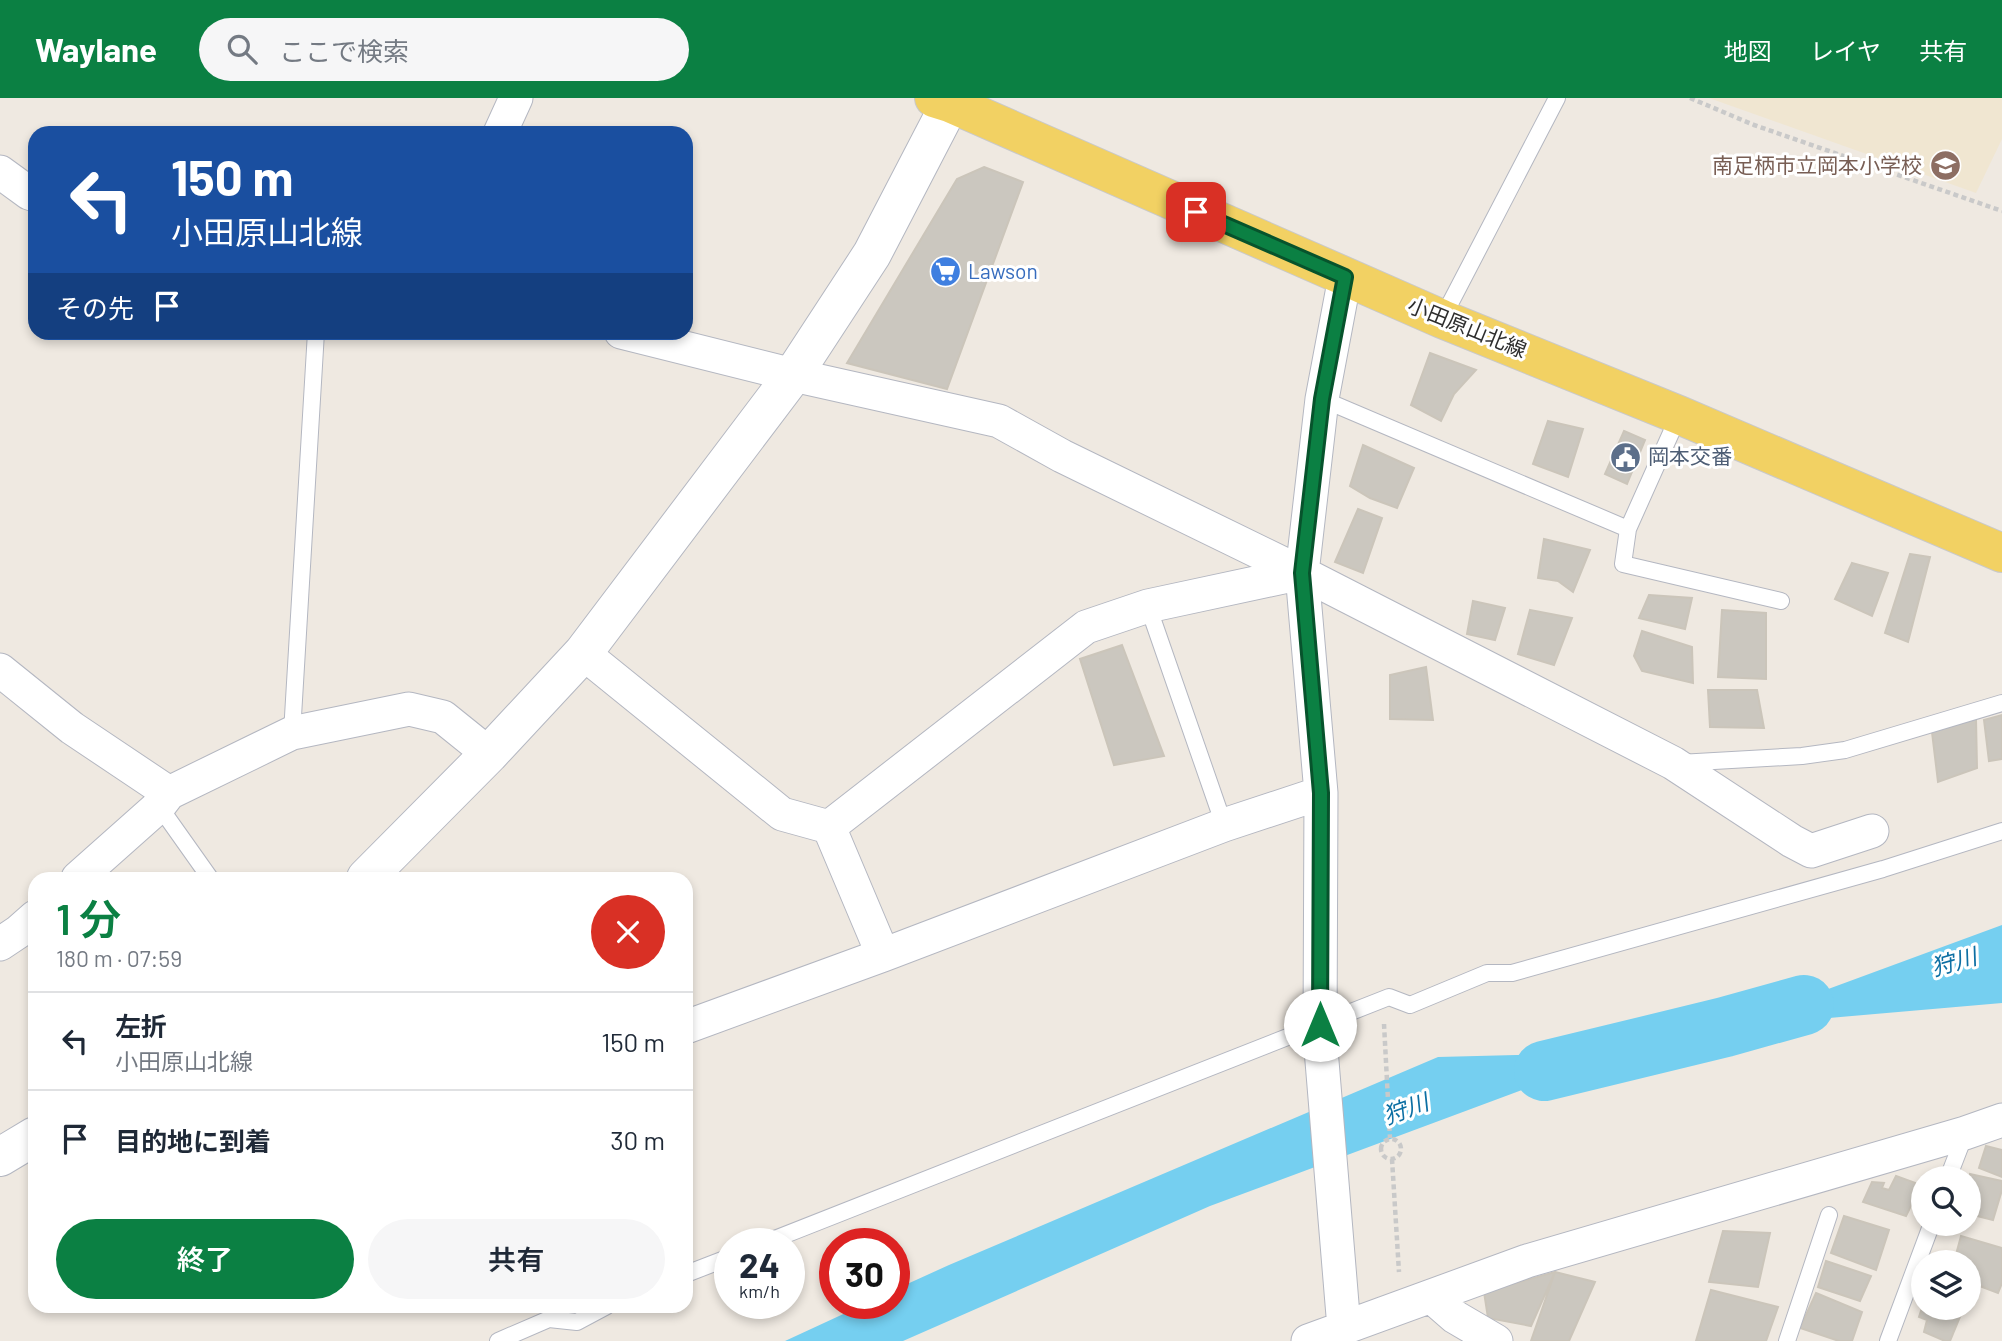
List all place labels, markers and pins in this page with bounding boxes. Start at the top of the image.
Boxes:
school or university icon: 南足柄市立岡本小学校 [1928,149,1962,183]
place label: 南足柄市立岡本小学校 [1712,152,1922,177]
pin [1166,182,1226,242]
supermarket icon: Lawson [928,255,962,289]
place label: Lawson [968,258,1038,283]
public building icon: 岡本交番 [1608,440,1642,474]
place label: 岡本交番 [1648,443,1732,468]

